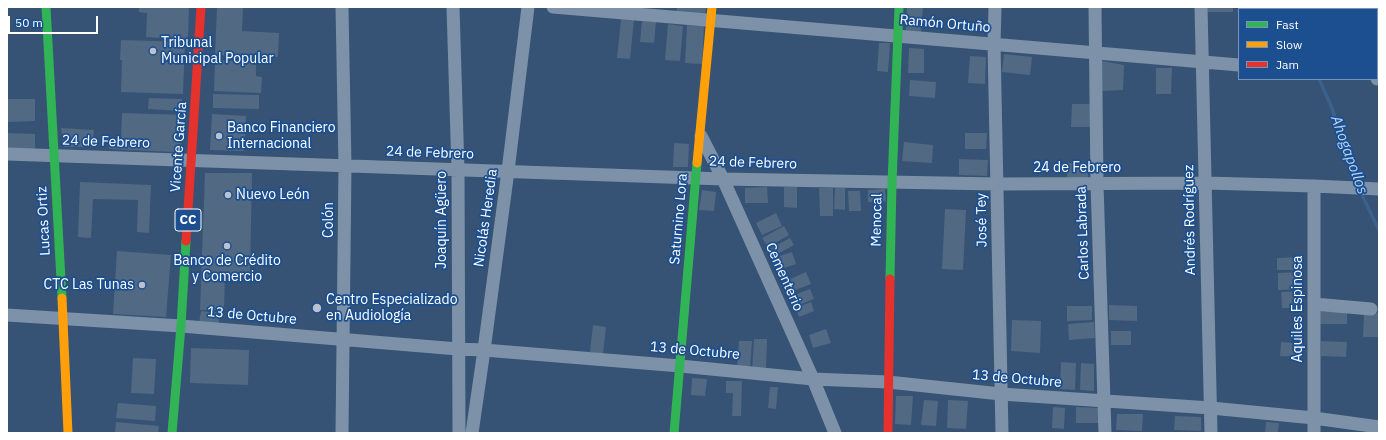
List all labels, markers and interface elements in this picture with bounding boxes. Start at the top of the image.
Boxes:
scale bar [10,8,100,34]
legend [1238,8,1378,80]
street label: Ramón Ortuño [899,12,991,36]
text: 50 m [15,15,43,30]
text: Fast [1276,17,1299,32]
place label: Tribunal Municipal Popular [161,35,274,68]
text: Slow [1276,37,1302,52]
marker: Tribunal Municipal Popular [148,46,158,56]
text: Jam [1276,57,1299,72]
street label: Vicente García [167,101,191,193]
water label: Ahogapollos [1326,113,1372,197]
place label: Banco Financiero Internacional [227,120,336,152]
marker: Banco Financiero Internacional [214,131,224,141]
street label: 24 de Febrero [62,132,150,152]
street label: 24 de Febrero [386,143,474,163]
street label: 24 de Febrero [709,153,797,173]
street label: 24 de Febrero [1033,160,1121,176]
street label: Andrés Rodríguez [1181,165,1199,275]
street label: Nicolás Heredia [471,168,501,268]
street label: Joaquín Agüero [434,171,450,269]
street label: Saturnino Lora [667,173,691,265]
street label: Lucas Ortiz [34,186,54,256]
street label: Carlos Labrada [1073,186,1093,280]
place label: Nuevo León [236,187,310,203]
marker: Nuevo León [223,190,233,200]
street label: Menocal [868,193,886,247]
street label: José Tey [973,193,991,247]
street label: Colón [321,202,337,238]
road number: CC [175,209,201,231]
street label: Cementerio [761,240,807,314]
marker: Banco de Crédito y Comercio [222,241,232,251]
place label: Banco de Crédito y Comercio [173,253,281,286]
street label: Aquiles Espinosa [1290,256,1306,362]
place label: CTC Las Tunas [43,277,134,293]
marker: CTC Las Tunas [137,280,147,290]
place label: Centro Especializado en Audiología [326,292,458,324]
marker: Centro Especializado en Audiología [311,302,323,314]
street label: 13 de Octubre [206,304,298,328]
street label: 13 de Octubre [649,339,741,363]
street label: 13 de Octubre [971,367,1063,391]

